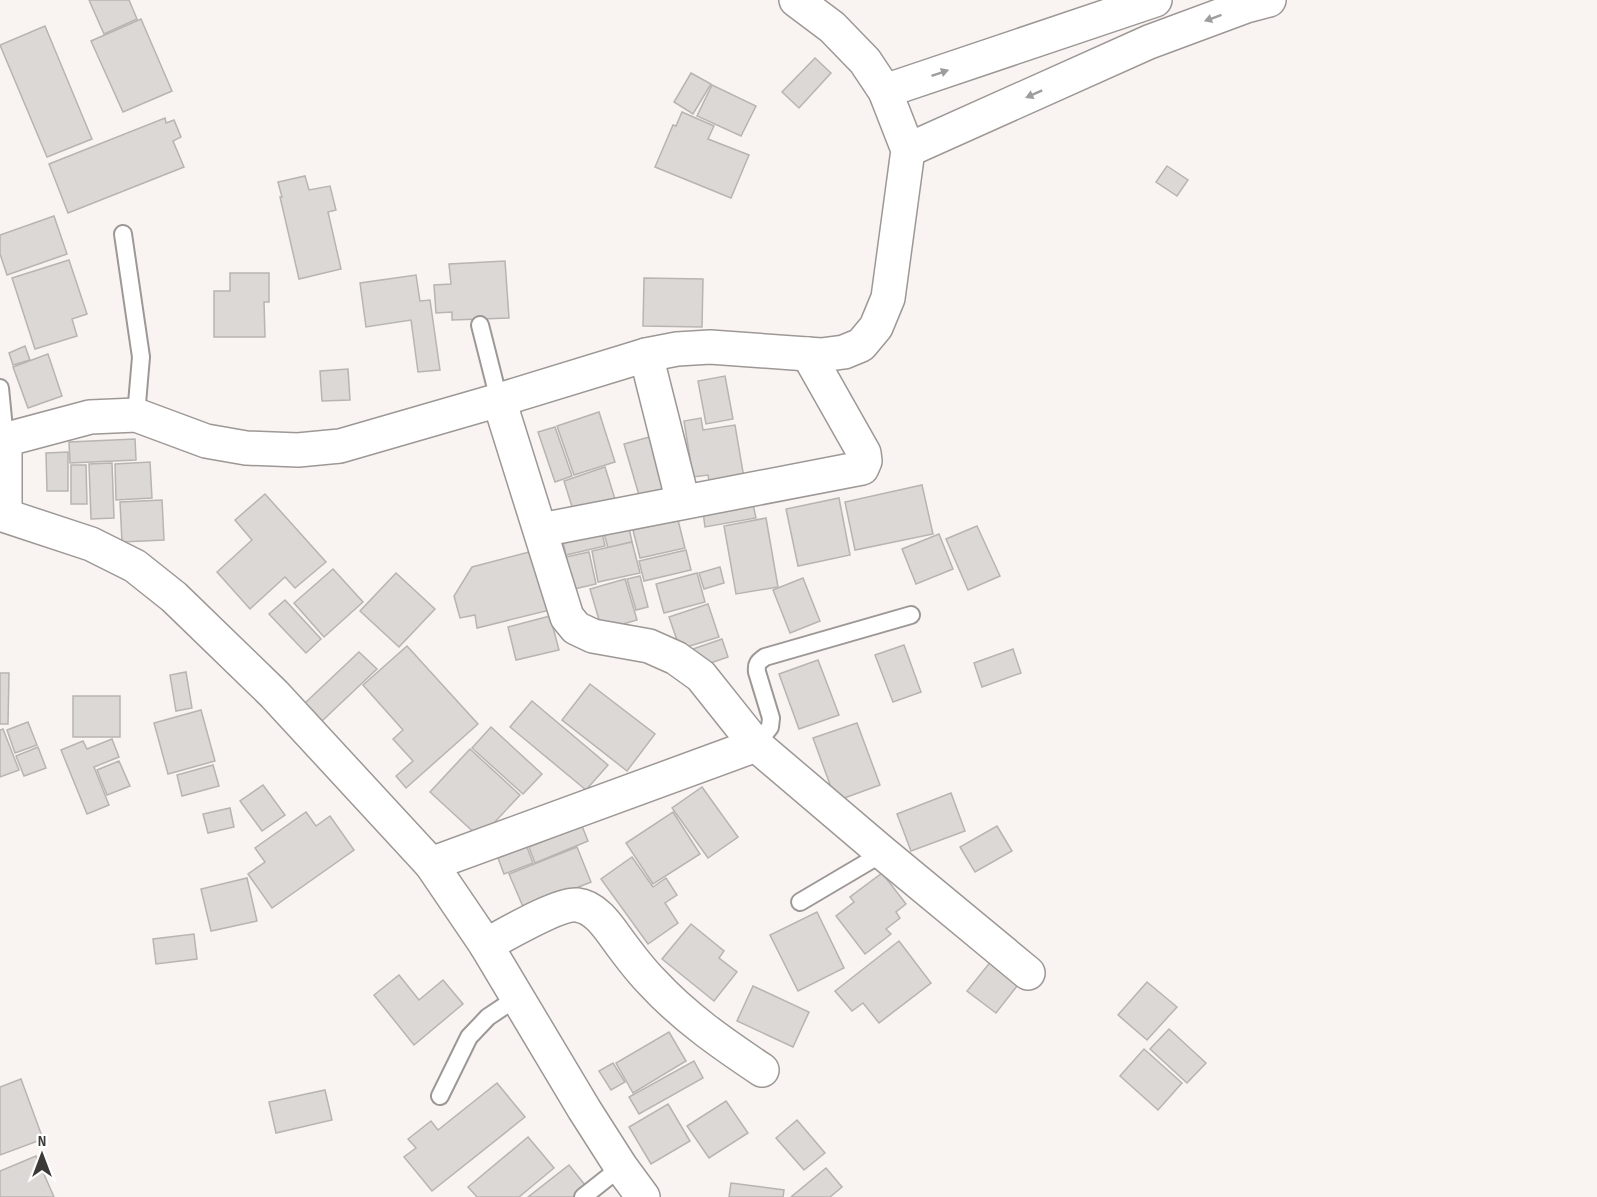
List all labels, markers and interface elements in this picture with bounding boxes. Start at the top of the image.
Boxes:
one-way arrow [1204,14,1222,24]
one-way arrow [931,67,949,77]
one-way arrow [1024,89,1042,99]
north arrow [12,1125,72,1185]
text: N [38,1132,46,1151]

